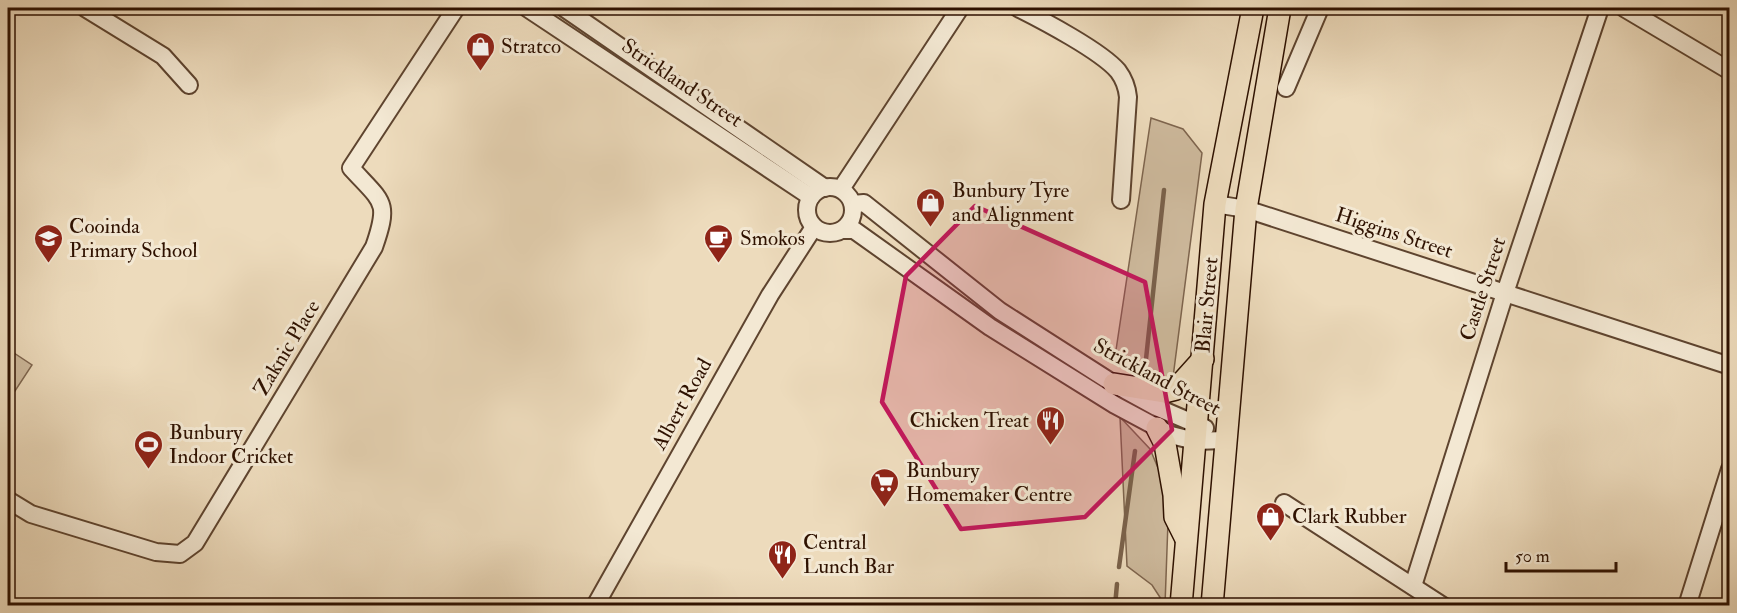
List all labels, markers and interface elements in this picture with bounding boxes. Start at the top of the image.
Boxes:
shop icon: Stratco [464,30,496,72]
place label: Stratco [501,33,561,60]
street label: Strickland Street [616,33,748,134]
place label: Bunbury Tyre and Alignment [952,177,1074,228]
shop icon: Bunbury Tyre and Alignment [915,186,947,228]
street label: Higgins Street [1332,201,1456,265]
place label: Cooinda Primary School [69,213,198,264]
school or university icon: Cooinda Primary School [32,222,64,264]
cafe icon: Smokos [703,222,735,264]
place label: Smokos [740,225,805,252]
street label: Castle Street [1454,234,1512,344]
street label: Blair Street [1189,256,1225,354]
street label: Zaknic Place [248,295,326,401]
street label: Strickland Street [1089,332,1226,422]
street label: Albert Road [645,353,719,455]
restaurant icon: Chicken Treat [1034,404,1066,446]
place label: Chicken Treat [910,407,1029,434]
place label: Bunbury Indoor Cricket [169,419,294,470]
sports icon: Bunbury Indoor Cricket [132,428,164,470]
place label: Bunbury Homemaker Centre [906,457,1072,508]
supermarket icon: Bunbury Homemaker Centre [869,466,901,508]
shop icon: Clark Rubber [1255,500,1287,542]
place label: Clark Rubber [1292,503,1407,530]
place label: Central Lunch Bar [803,529,894,580]
scale bar [1506,535,1616,573]
restaurant icon: Central Lunch Bar [766,538,798,580]
text: 50 m [1515,545,1550,568]

